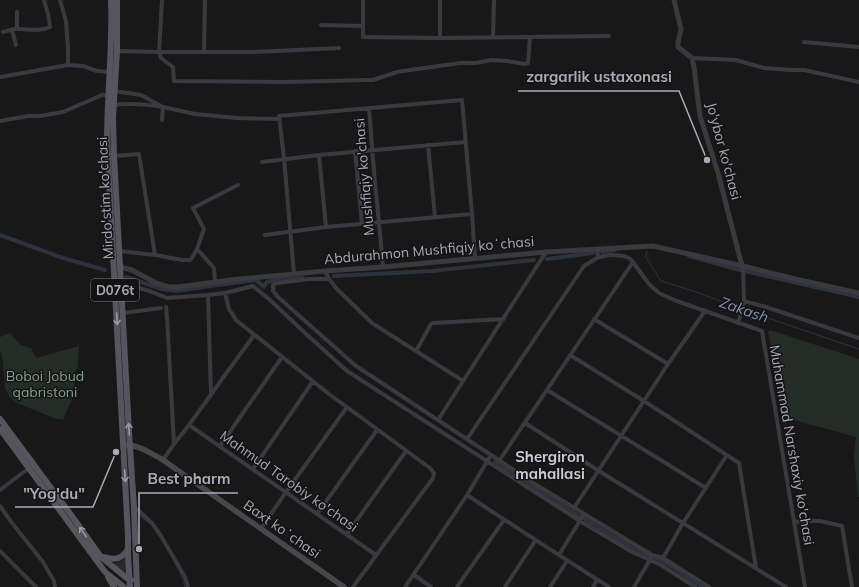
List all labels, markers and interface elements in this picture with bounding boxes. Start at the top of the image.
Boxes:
callout: zargarlik ustaxonasi [518,64,679,91]
text: zargarlik ustaxonasi [526,67,672,86]
street label: Jo'ybor ko'chasi [702,100,746,202]
street label: Mushfiqiy ko'chasi [350,117,378,237]
street label: Mirdo'stim ko'chasi [93,136,117,260]
street label: Abdurahmon Mushfiqiy koʻchasi [323,232,535,268]
road number: D076t [91,279,139,301]
water label: Zakash [717,292,771,327]
one-way arrow [113,312,121,325]
street label: Muhammad Narshaxiy ko'chasi [766,343,818,547]
park label: Boboi Jobud qabristoni [6,367,84,401]
one-way arrow [125,423,133,436]
street label: Mahmud Tarobiy ko'chasi [216,426,362,536]
district label: Shergiron mahallasi [515,447,585,483]
callout: Best pharm [139,466,238,493]
one-way arrow [122,469,129,482]
text: Best pharm [148,469,230,488]
callout: "Yog'du" [15,480,93,507]
text: "Yog'du" [23,484,85,503]
street label: Baxt koʻchasi [240,496,324,562]
one-way arrow [79,527,87,538]

